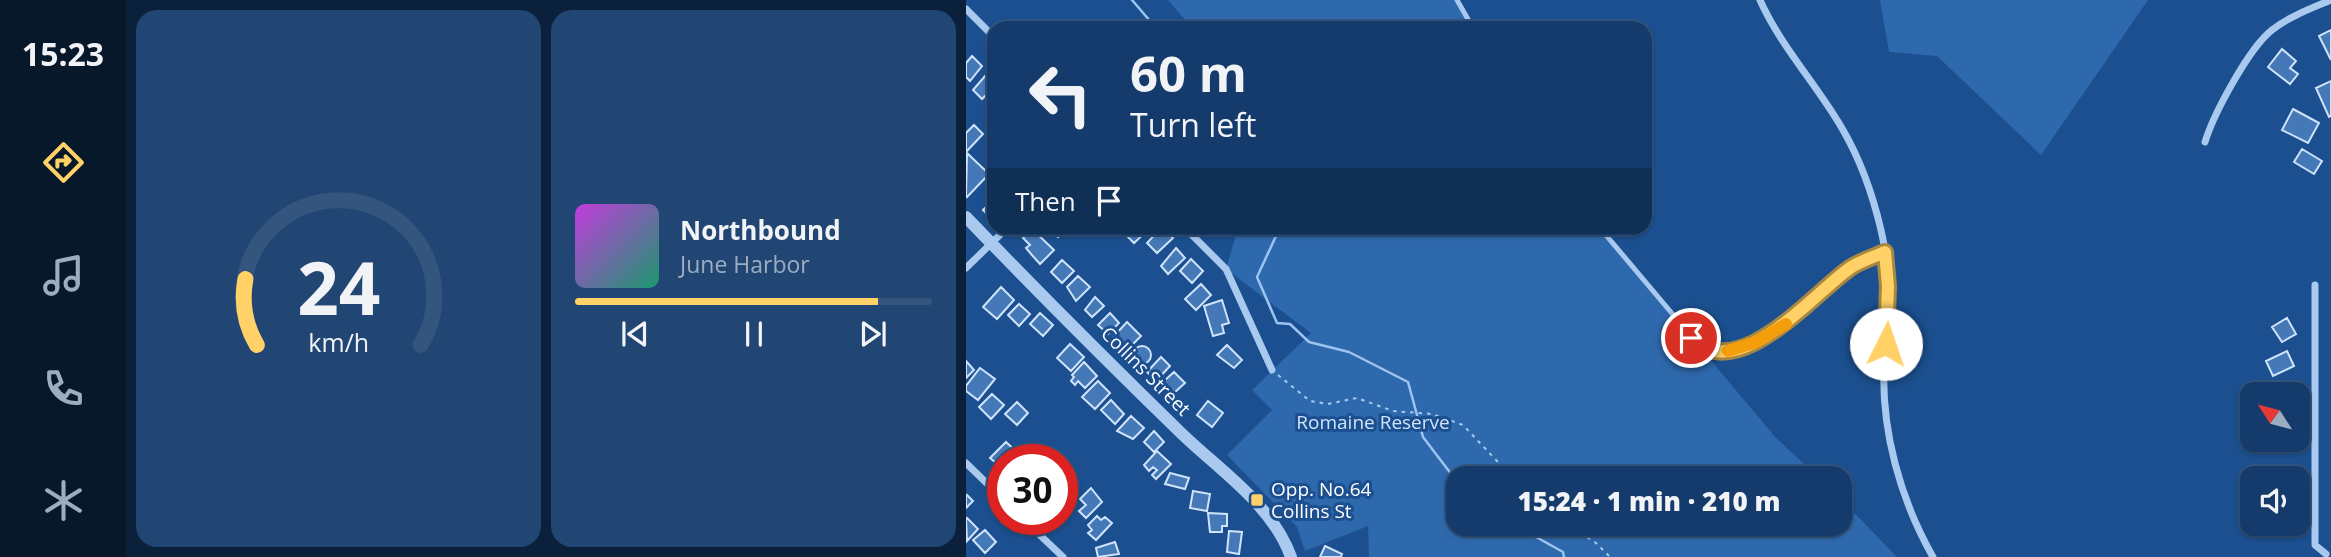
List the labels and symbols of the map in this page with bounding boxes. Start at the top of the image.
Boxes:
position arrow [1849,307,1923,381]
pin [1661,308,1721,368]
street label: Collins Street [1096,321,1197,422]
north arrow [2240,382,2310,452]
park label: Romaine Reserve [1296,409,1450,435]
speed limit sign: 30 [987,444,1078,535]
place label: Opp. No.64 Collins St [1271,476,1372,524]
marker: Opp. No.64 Collins St [1249,492,1265,508]

